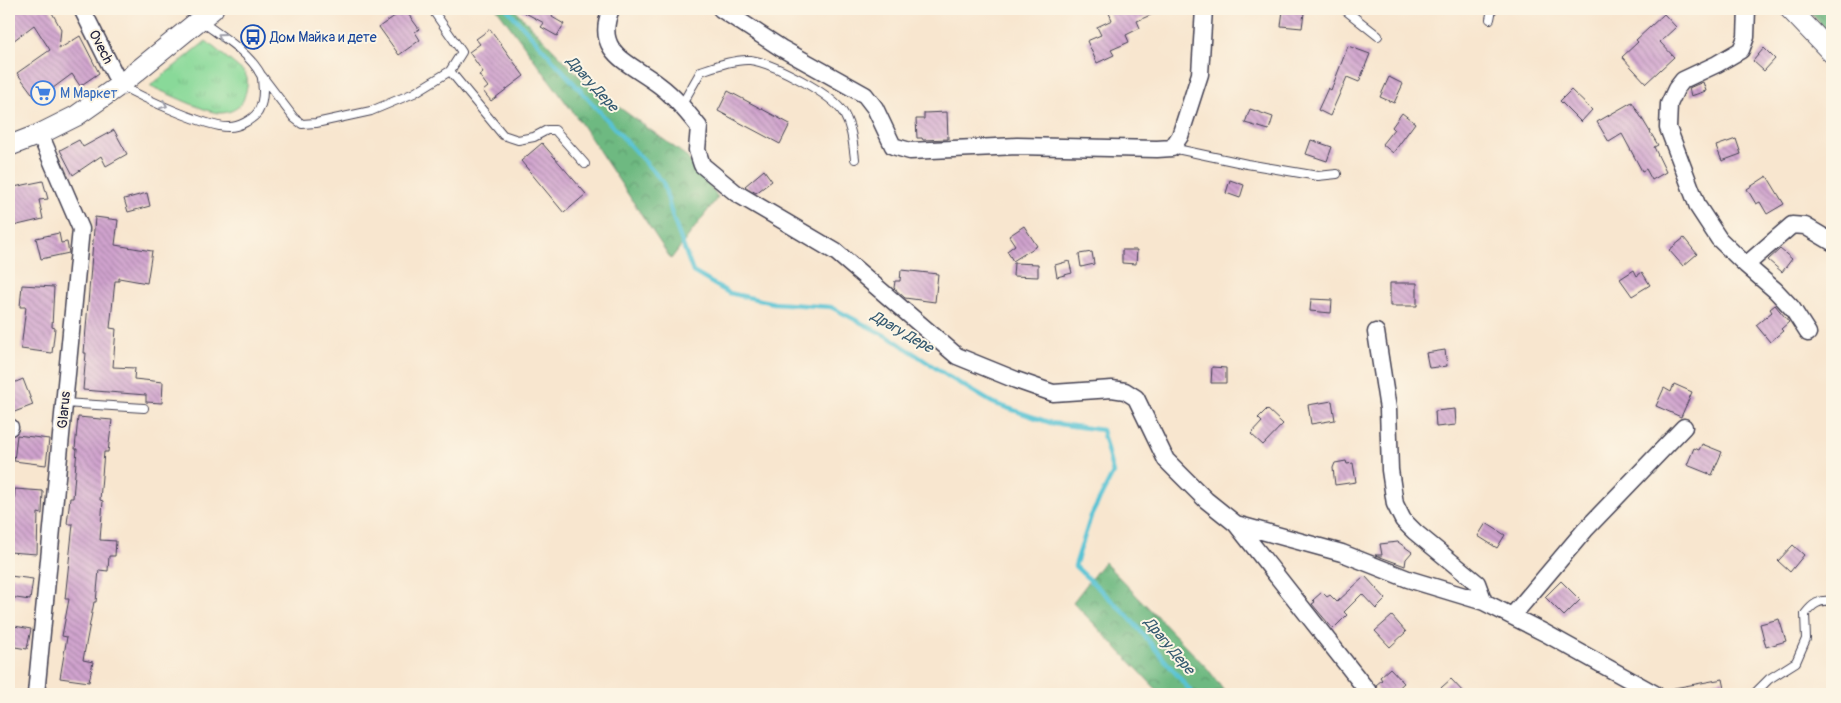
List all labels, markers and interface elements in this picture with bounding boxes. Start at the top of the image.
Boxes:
bus stop icon: Дом Майка и дете [240,24,266,50]
street label: Ovech [85,27,117,67]
place label: Дом Майка и дете [269,29,377,46]
one-way arrow [217,33,227,42]
water label: Драгу Дере [561,51,623,117]
supermarket icon: М Маркет [30,80,56,106]
place label: М Маркет [60,85,117,102]
one-way arrow [159,99,168,110]
water label: Драгу Дере [867,306,938,358]
street label: Glarus [54,390,74,429]
water label: Драгу Дере [1139,613,1199,680]

